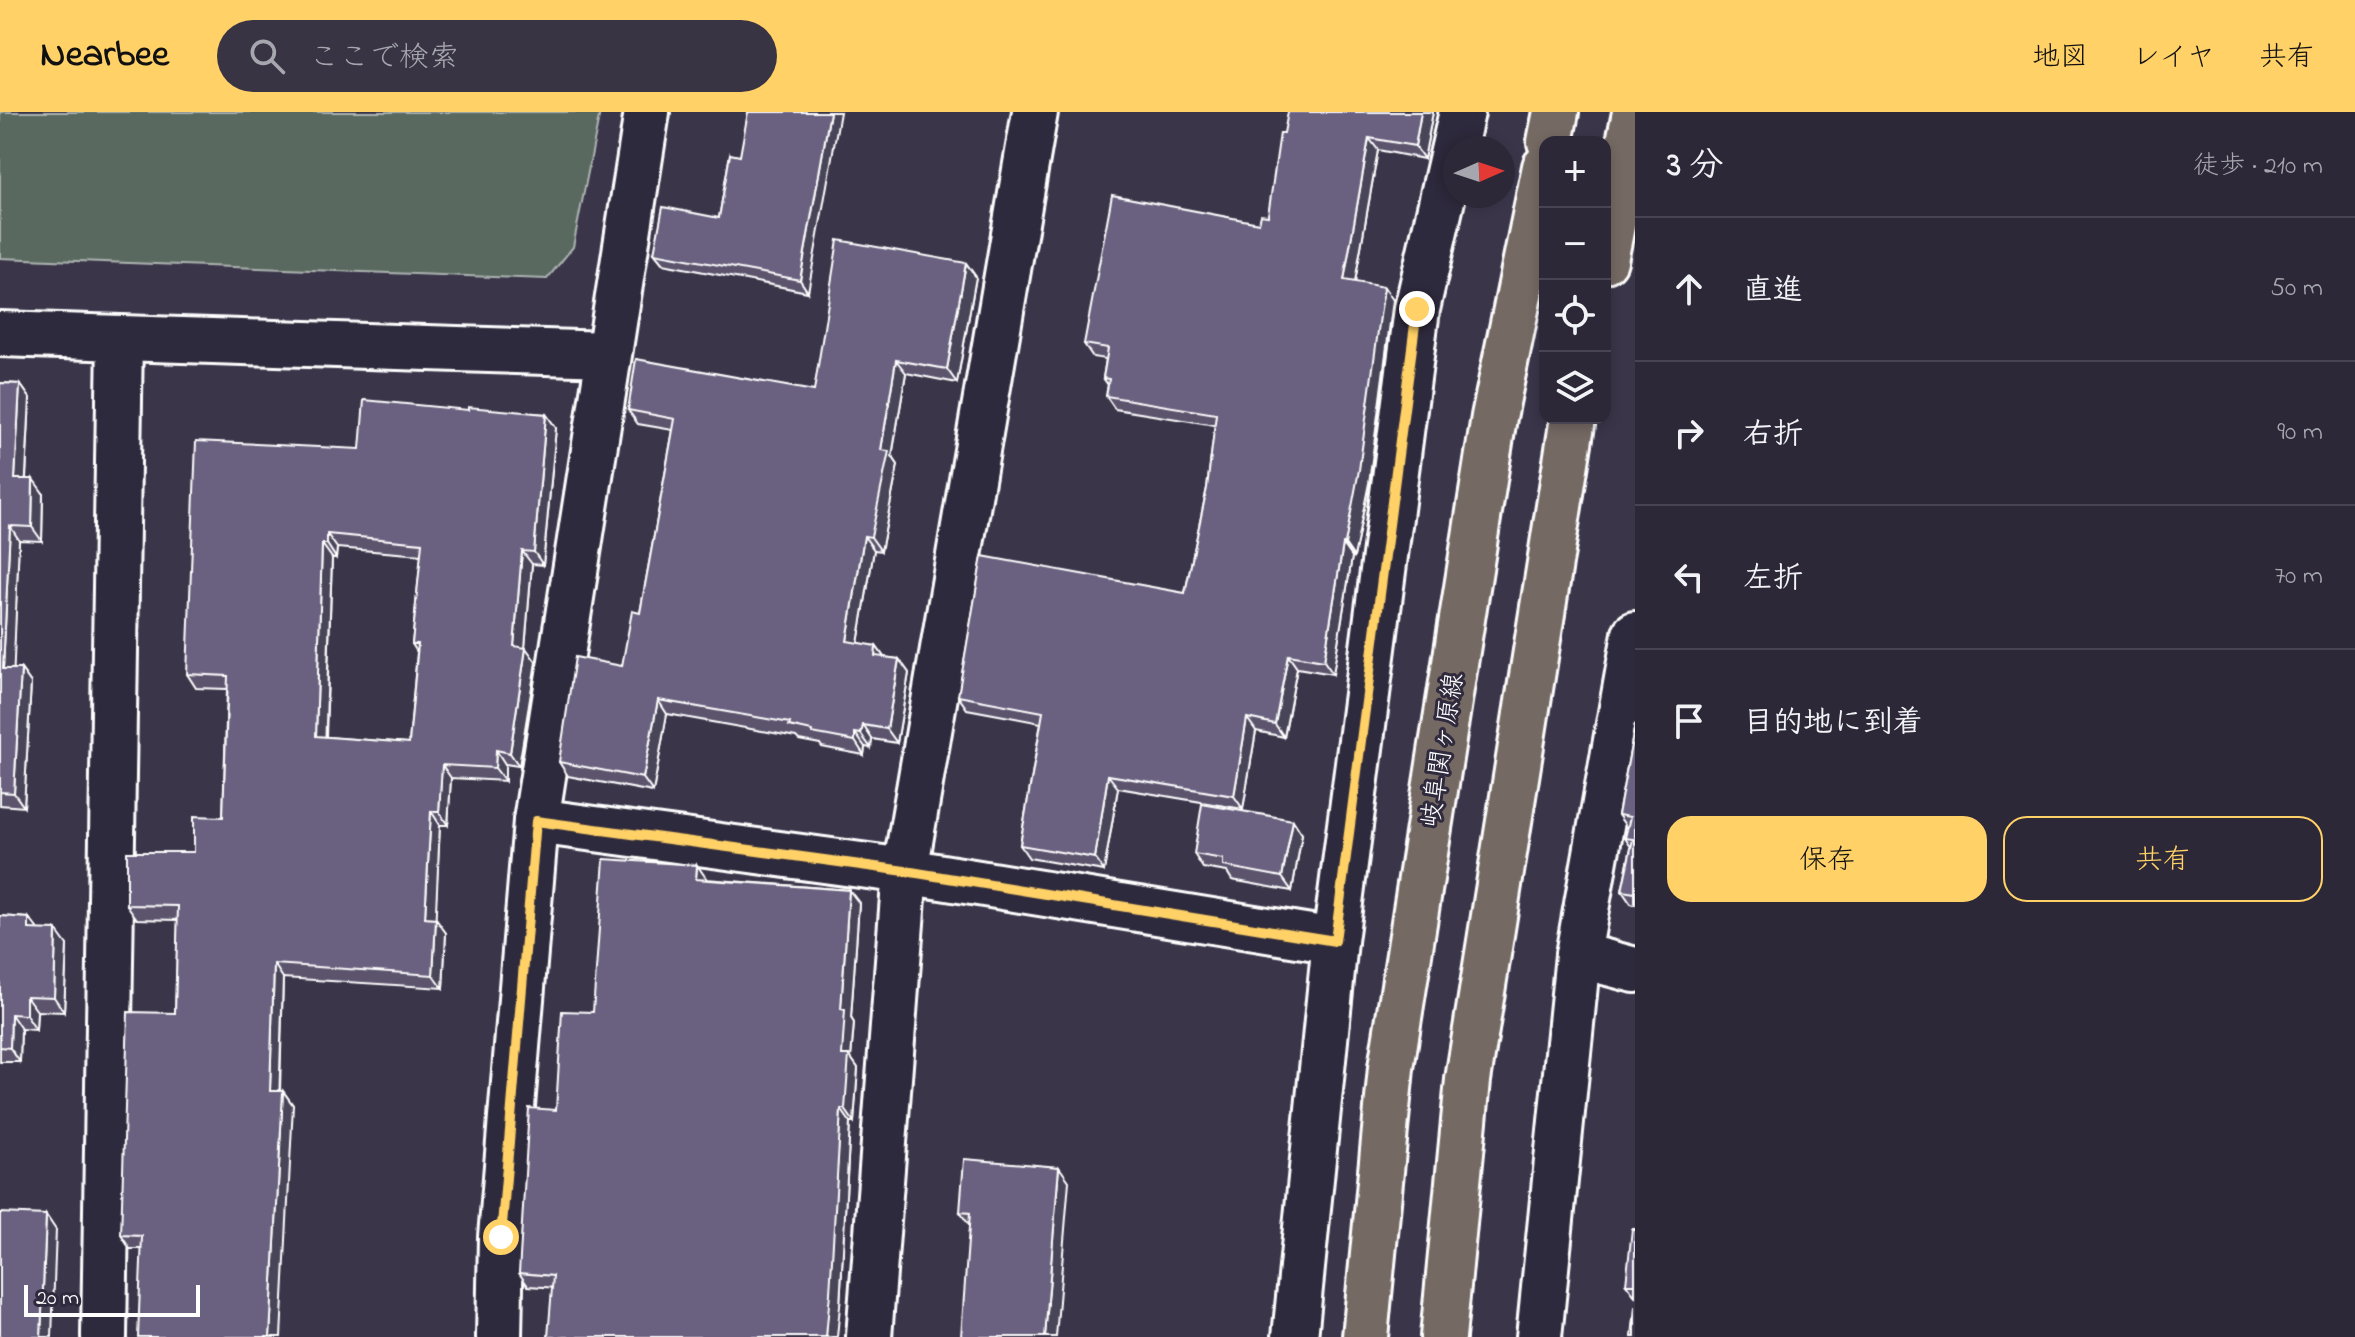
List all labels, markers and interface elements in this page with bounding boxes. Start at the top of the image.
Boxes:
search box [217,20,777,92]
text: Nearbee [40,28,169,84]
icon: search [245,34,289,78]
text: ここで検索 [309,37,459,81]
text: 地図 [2032,38,2088,79]
text: レイヤ [2132,38,2215,79]
text: 共有 [2259,38,2315,79]
north arrow [1443,136,1515,208]
map controls [1539,136,1611,424]
button: + [1539,136,1611,208]
text: 3 分 [1667,142,1724,192]
text: 徒歩 · 210 m [2193,148,2323,186]
button: − [1539,208,1611,280]
icon: ahead [1667,267,1711,311]
text: 直進 [1743,270,1803,314]
text: 50 m [2270,270,2323,308]
button: locate [1539,280,1611,352]
route end [1399,291,1435,327]
button: layers [1539,352,1611,424]
icon: right [1667,411,1711,455]
text: 右折 [1743,414,1803,458]
text: 90 m [2277,414,2323,452]
icon: left [1667,555,1711,599]
text: 左折 [1743,558,1803,602]
text: 70 m [2274,558,2323,596]
street label: 岐阜関ヶ原線 [1413,670,1475,830]
icon: arrive [1667,699,1711,743]
text: 目的地に到着 [1743,702,1923,746]
button: 保存 [1667,816,1987,902]
button: 共有 [2003,816,2323,902]
route start [483,1219,519,1255]
scale bar [24,1281,200,1317]
text: 20 m [36,1283,79,1315]

